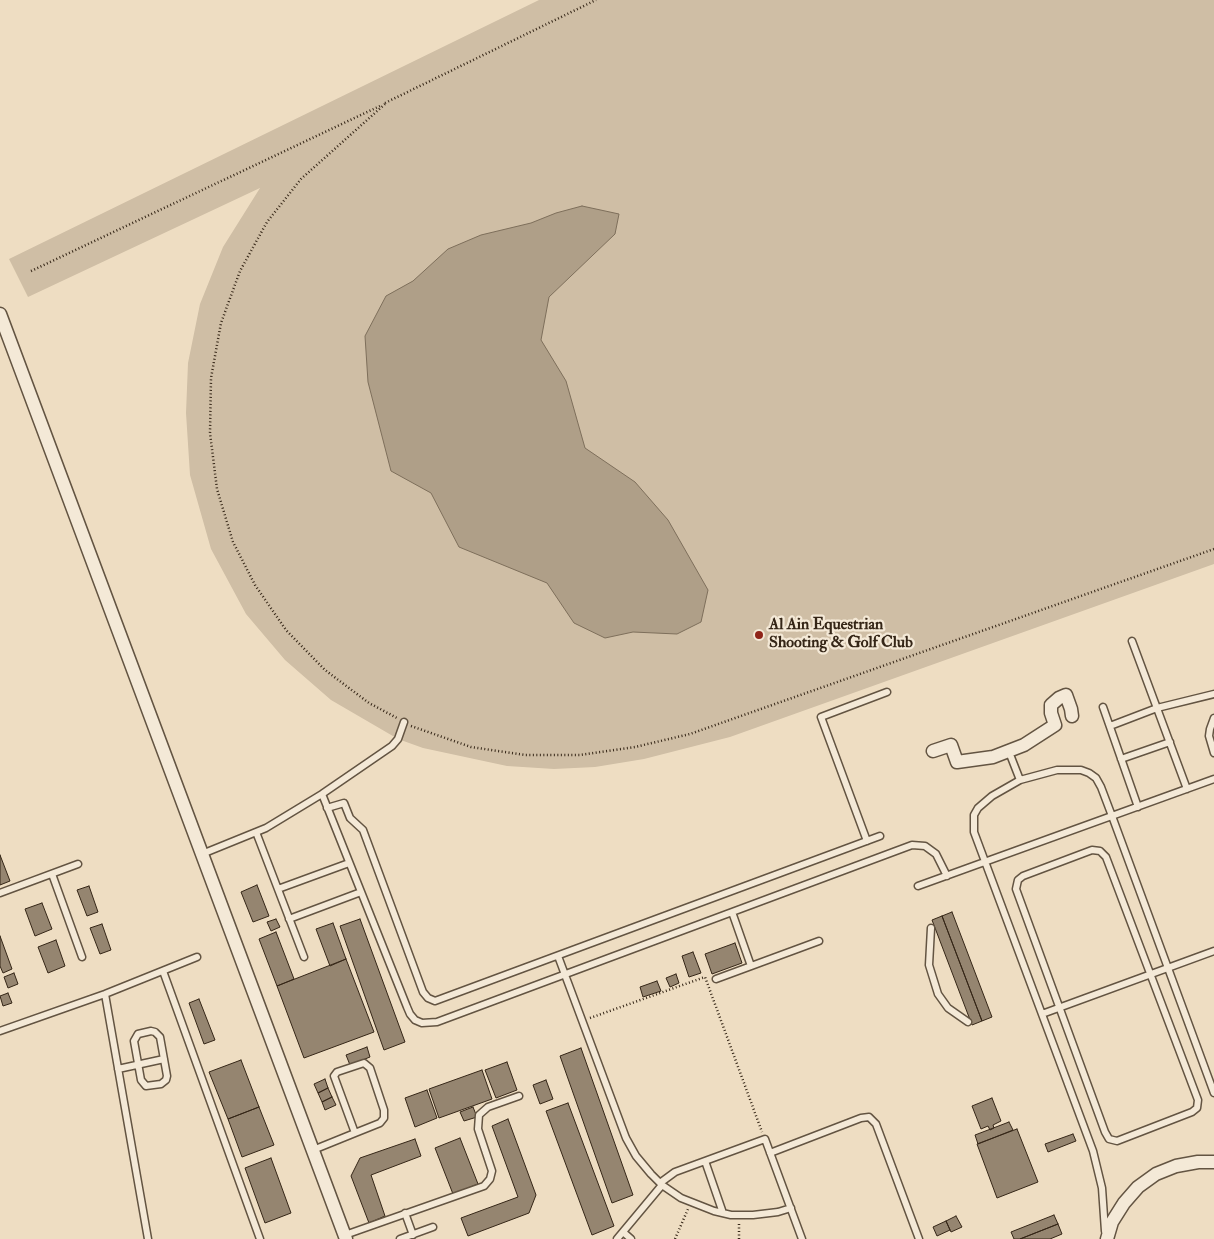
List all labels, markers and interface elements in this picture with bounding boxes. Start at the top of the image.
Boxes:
place label: Al Ain Equestrian Shooting & Golf Club [769,616,913,654]
marker: Al Ain Equestrian Shooting & Golf Club [753,629,765,641]

